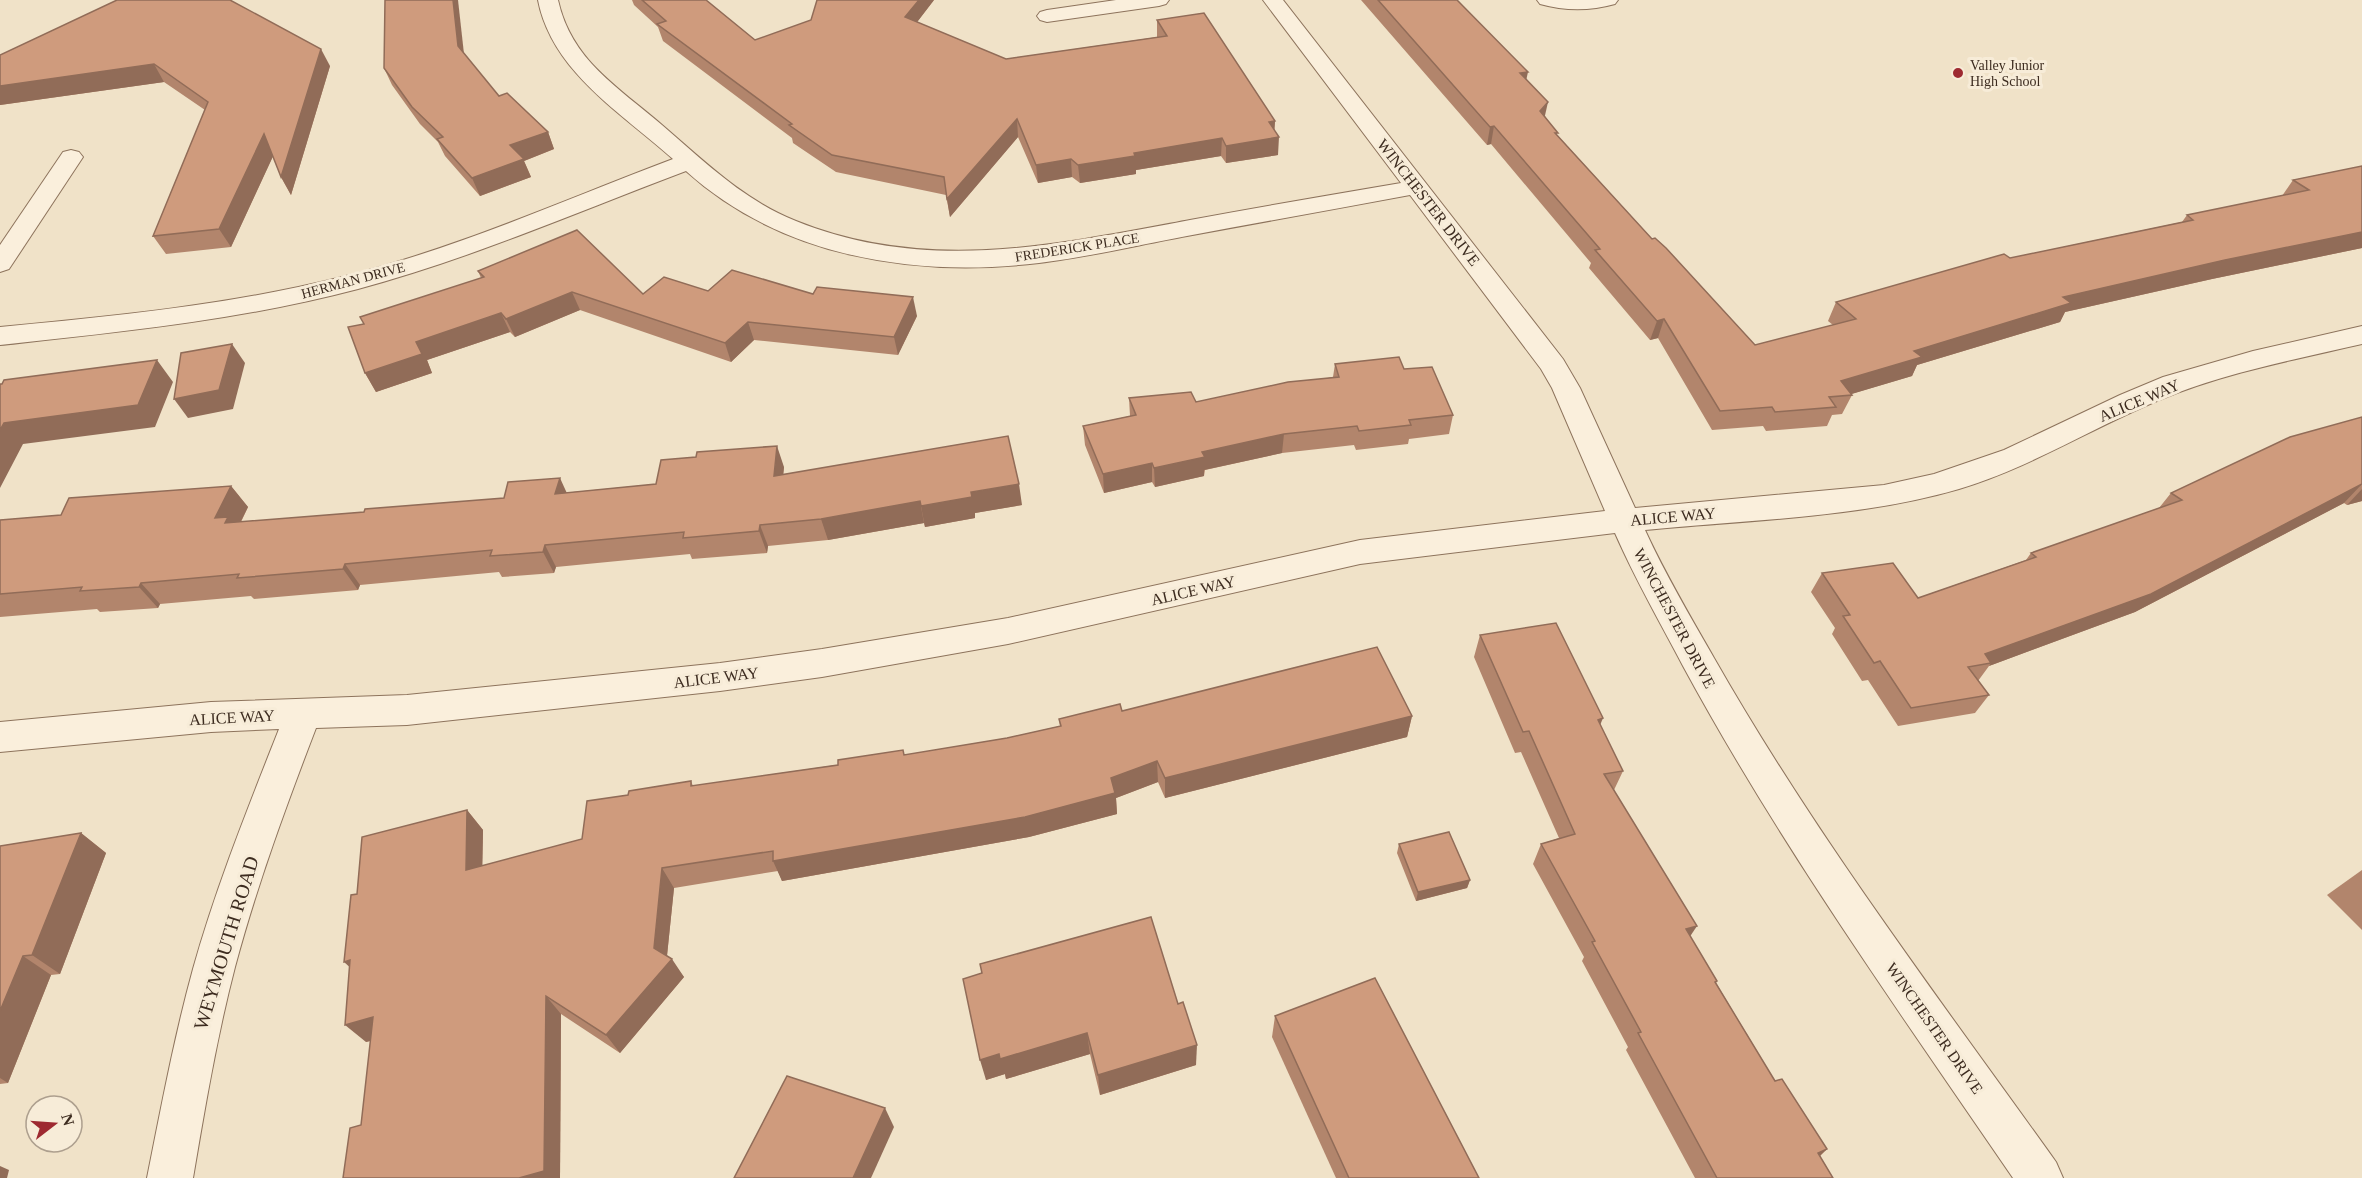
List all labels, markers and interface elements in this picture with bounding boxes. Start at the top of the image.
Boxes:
place label: Valley Junior High School [1970,58,2045,89]
marker: Valley Junior High School [1951,66,1965,80]
street label: WINCHESTER DRIVE [1374,136,1483,269]
street label: FREDERICK PLACE [1014,230,1140,265]
street label: HERMAN DRIVE [300,259,407,302]
street label: ALICE WAY [2096,376,2182,425]
street label: ALICE WAY [1630,504,1717,529]
street label: WINCHESTER DRIVE [1630,545,1719,691]
street label: ALICE WAY [1149,572,1237,608]
street label: ALICE WAY [672,664,760,691]
street label: ALICE WAY [189,707,276,728]
street label: WEYMOUTH ROAD [189,853,263,1033]
street label: WINCHESTER DRIVE [1883,960,1986,1097]
north arrow [24,1094,84,1154]
text: N [58,1112,78,1128]

